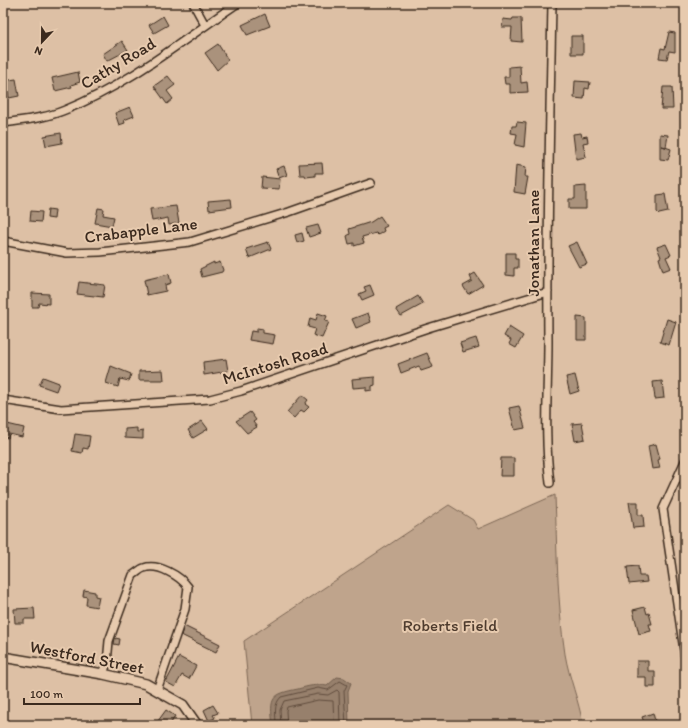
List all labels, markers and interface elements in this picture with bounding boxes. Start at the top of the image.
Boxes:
north arrow [22,22,62,62]
street label: Cathy Road [77,32,160,93]
text: N [33,43,44,58]
street label: Jonathan Lane [523,190,543,296]
street label: Crabapple Lane [83,213,199,247]
street label: McIntosh Road [220,337,331,388]
park label: Roberts Field [402,615,498,635]
street label: Westford Street [28,636,146,678]
scale bar [24,680,140,706]
text: 100 m [30,687,63,701]

